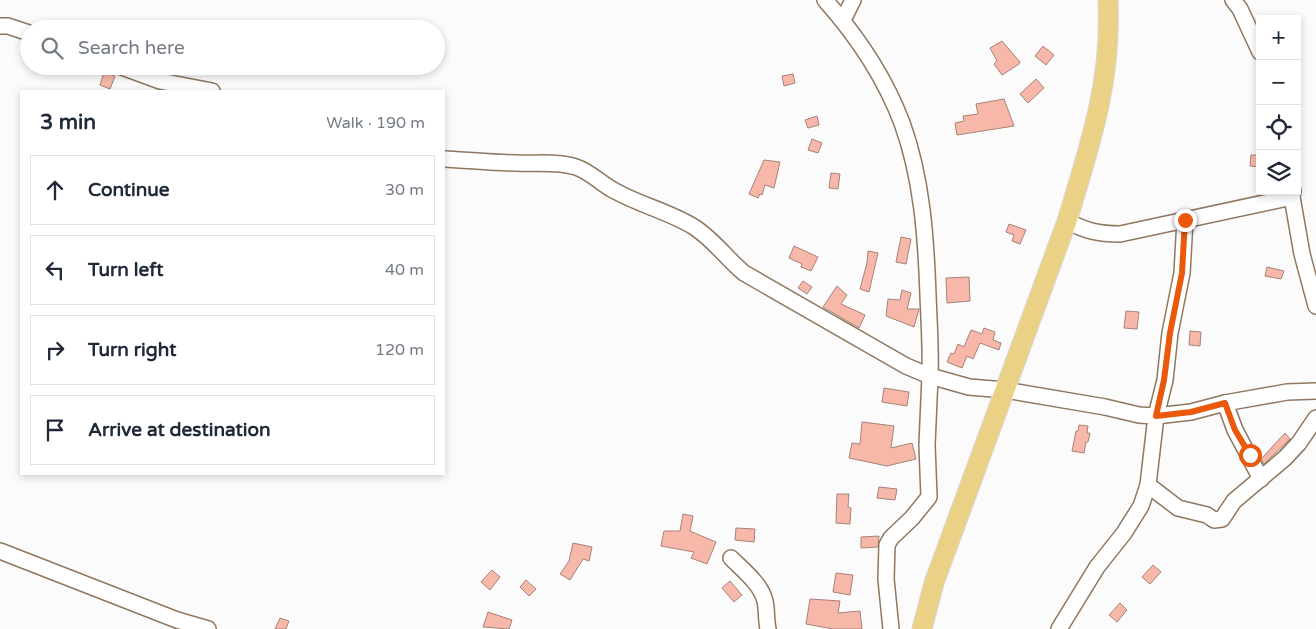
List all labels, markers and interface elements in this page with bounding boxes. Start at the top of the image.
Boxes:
map controls [1256,15,1301,195]
button: + [1256,15,1301,60]
search box [20,20,445,75]
icon: search [38,34,66,62]
text: Search here [78,37,185,59]
button: − [1256,60,1301,105]
button: locate [1256,105,1301,150]
text: 3 min [40,110,96,135]
text: Walk · 190 m [326,113,425,133]
button: layers [1256,150,1301,195]
icon: ahead [41,176,69,204]
text: Continue [88,179,170,201]
text: 30 m [385,180,424,200]
route end [1174,209,1197,232]
icon: left [41,256,69,284]
text: Turn left [88,259,164,281]
text: 40 m [385,260,424,280]
icon: right [41,336,69,364]
text: Turn right [88,339,176,361]
text: 120 m [375,340,424,360]
icon: arrive [41,416,69,444]
text: Arrive at destination [88,419,271,441]
route start [1239,444,1262,467]

